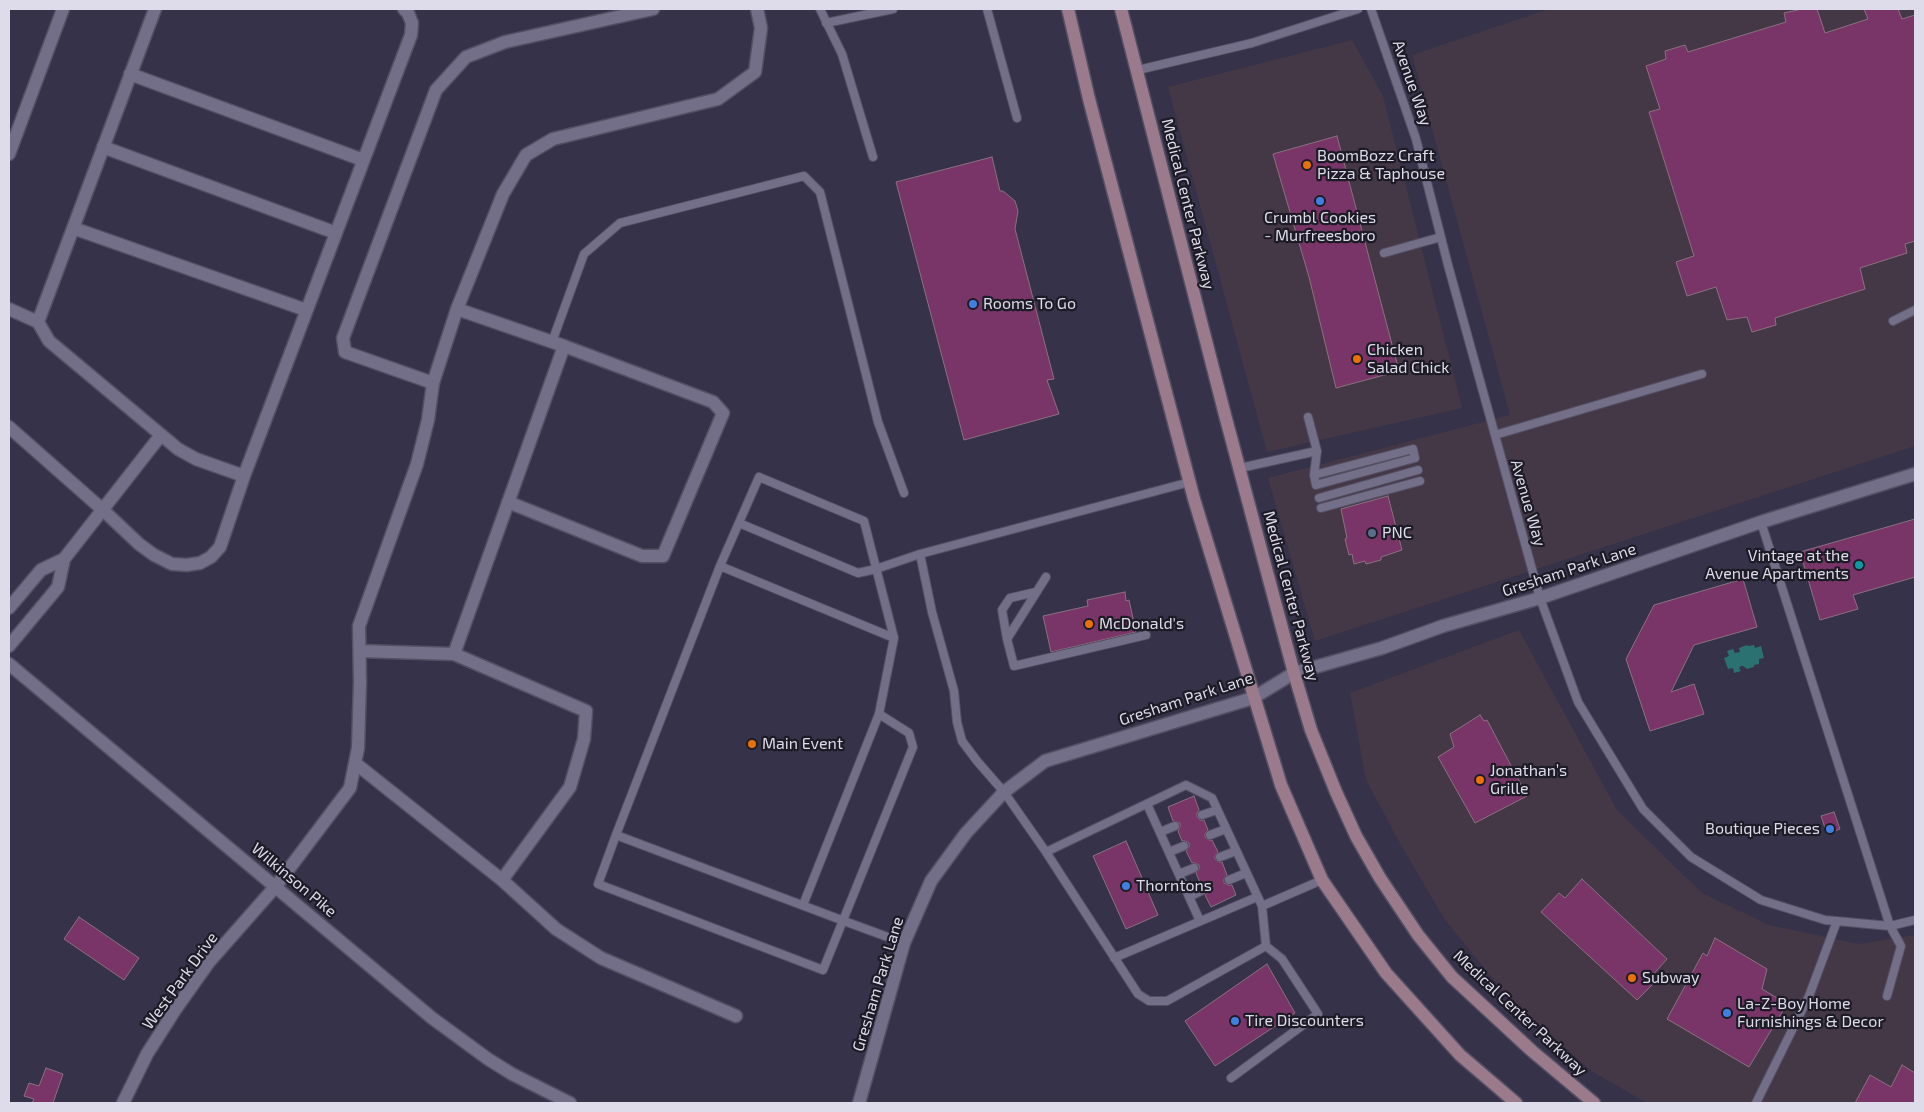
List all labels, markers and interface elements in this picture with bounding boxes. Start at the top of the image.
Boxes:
street label: Avenue Way [1388,38,1436,128]
street label: Medical Center Parkway [1157,117,1219,291]
place label: BoomBozz Craft Pizza & Taphouse [1317,146,1445,184]
marker: BoomBozz Craft Pizza & Taphouse [1301,159,1313,171]
marker: Crumbl Cookies - Murfreesboro [1314,195,1326,207]
place label: Crumbl Cookies - Murfreesboro [1264,208,1376,246]
place label: Rooms To Go [983,294,1076,314]
marker: Rooms To Go [967,298,979,310]
place label: Chicken Salad Chick [1367,340,1449,378]
marker: Chicken Salad Chick [1351,353,1363,365]
street label: Avenue Way [1506,457,1550,549]
street label: Medical Center Parkway [1259,509,1323,683]
place label: PNC [1382,523,1412,543]
marker: PNC [1366,527,1378,539]
street label: Gresham Park Lane [1500,539,1638,601]
place label: Vintage at the Avenue Apartments [1705,546,1849,584]
marker: Vintage at the Avenue Apartments [1853,559,1865,571]
place label: McDonald's [1099,614,1184,634]
marker: McDonald's [1083,618,1095,630]
street label: Gresham Park Lane [1117,668,1255,730]
place label: Main Event [762,734,843,754]
marker: Main Event [746,738,758,750]
place label: Jonathan’s Grille [1490,761,1567,799]
marker: Jonathan’s Grille [1474,774,1486,786]
place label: Boutique Pieces [1705,819,1820,839]
marker: Boutique Pieces [1824,823,1836,835]
street label: Wilkinson Pike [248,839,340,921]
place label: Thorntons [1136,876,1212,896]
marker: Thorntons [1120,880,1132,892]
street label: Gresham Park Lane [848,914,908,1054]
street label: West Park Drive [138,929,222,1033]
street label: Medical Center Parkway [1449,946,1591,1080]
place label: Subway [1642,968,1700,988]
marker: Subway [1626,972,1638,984]
place label: La-Z-Boy Home Furnishings & Decor [1737,994,1884,1032]
marker: La-Z-Boy Home Furnishings & Decor [1721,1007,1733,1019]
place label: Tire Discounters [1245,1011,1364,1031]
marker: Tire Discounters [1229,1015,1241,1027]

